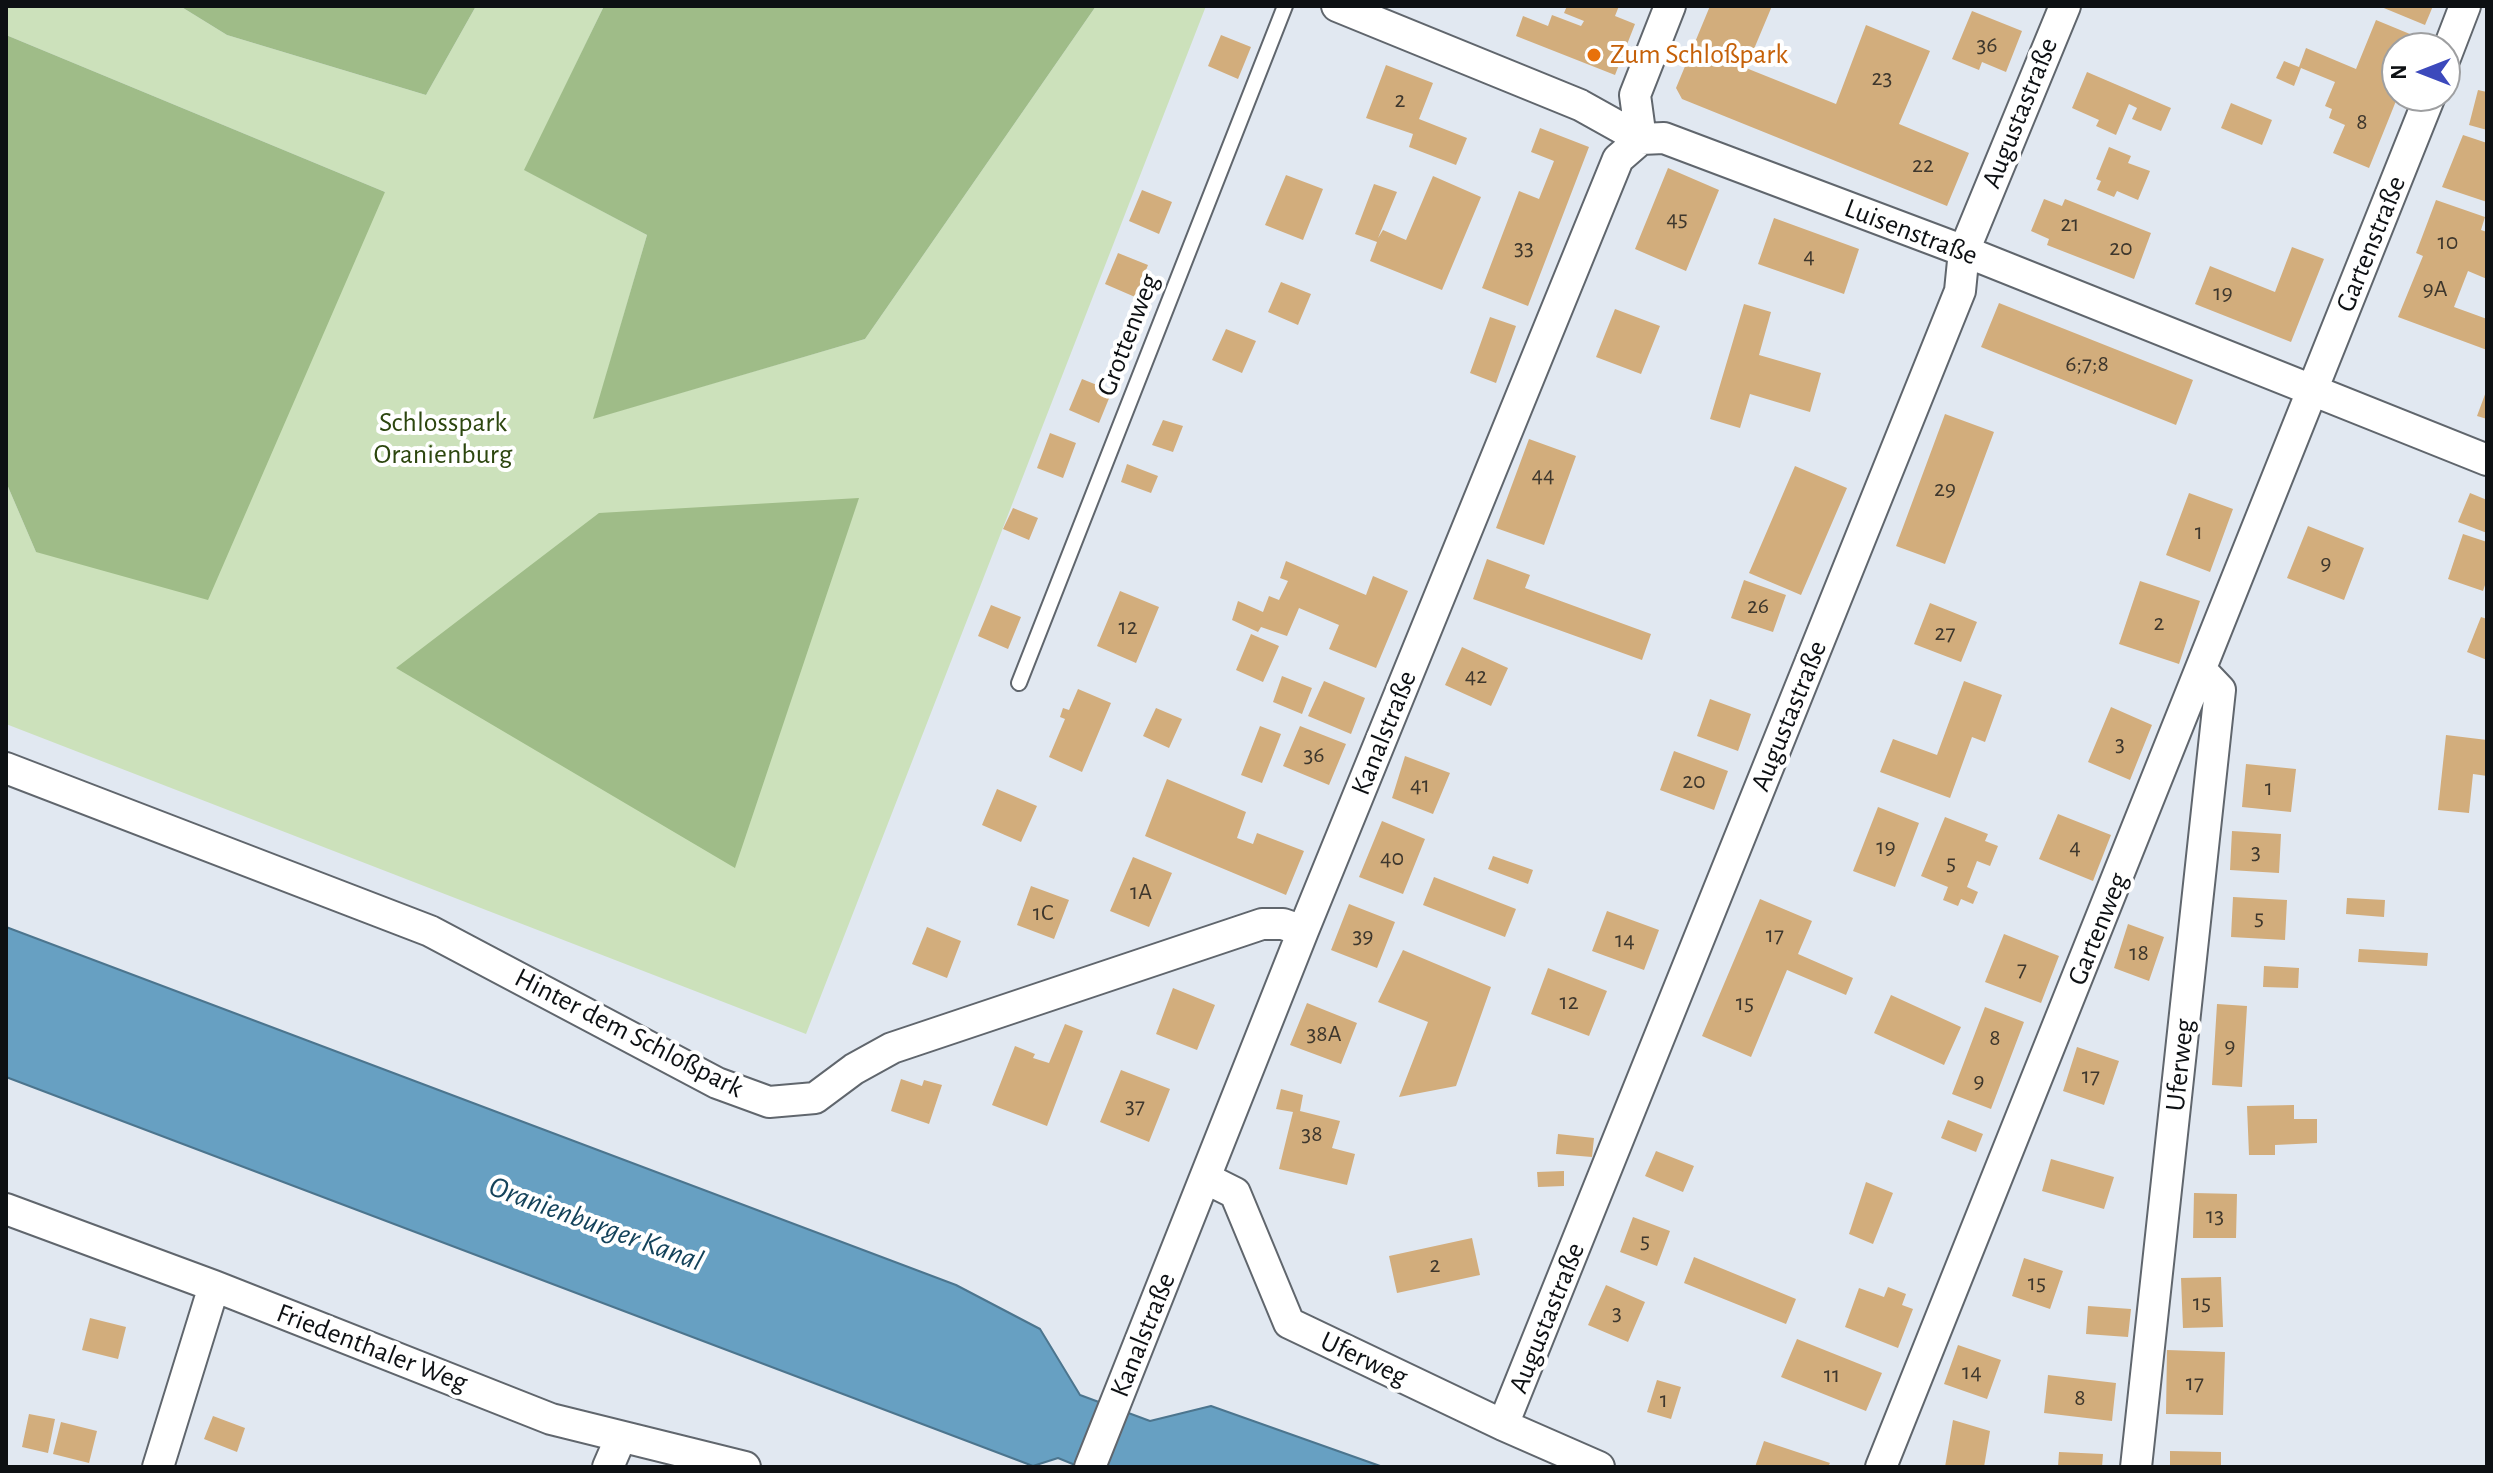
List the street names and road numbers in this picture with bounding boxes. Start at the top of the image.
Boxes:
street label: Augustastraße [1975,33,2065,193]
street label: Gartenstraße [2329,171,2413,317]
street label: Luisenstraße [1840,191,1982,273]
street label: Grottenweg [1089,269,1167,401]
street label: Augustastraße [1744,636,1834,796]
street label: Kanalstraße [1344,666,1424,800]
street label: Gartenweg [2060,868,2136,990]
street label: Hinter dem Schloßpark [509,961,749,1105]
street label: Uferweg [2158,1017,2202,1113]
street label: Augustastraße [1502,1238,1592,1398]
street label: Kanalstraße [1103,1268,1183,1402]
street label: Friedenthaler Weg [272,1296,472,1400]
street label: Uferweg [1315,1324,1413,1394]

